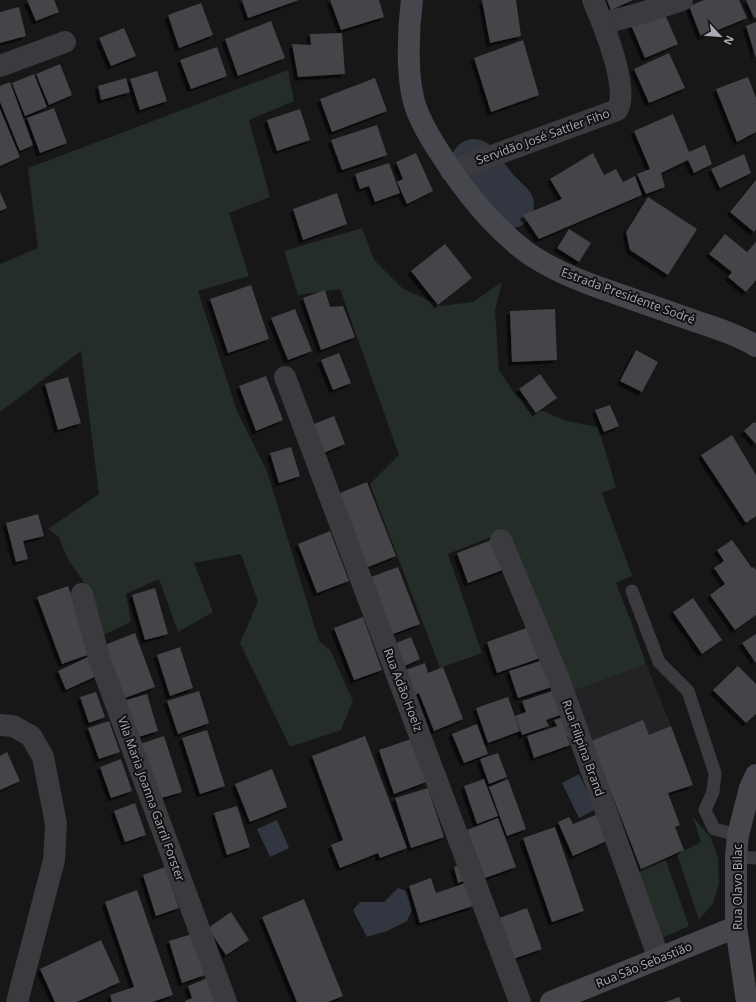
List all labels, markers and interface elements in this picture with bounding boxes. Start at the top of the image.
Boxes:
north arrow [700,16,740,56]
text: N [721,33,738,48]
street label: Servidão José Sattler Fiho [474,104,612,169]
street label: Estrada Presidente Sodré [559,263,698,328]
street label: Rua Adão Hoelz [380,646,427,734]
street label: Rua Filipina Brand [558,697,609,798]
street label: Vila Maria Joanna Garril Forster [114,714,189,884]
street label: Rua Olavo Bilac [729,844,746,930]
street label: Rua São Sebastião [593,937,694,992]

